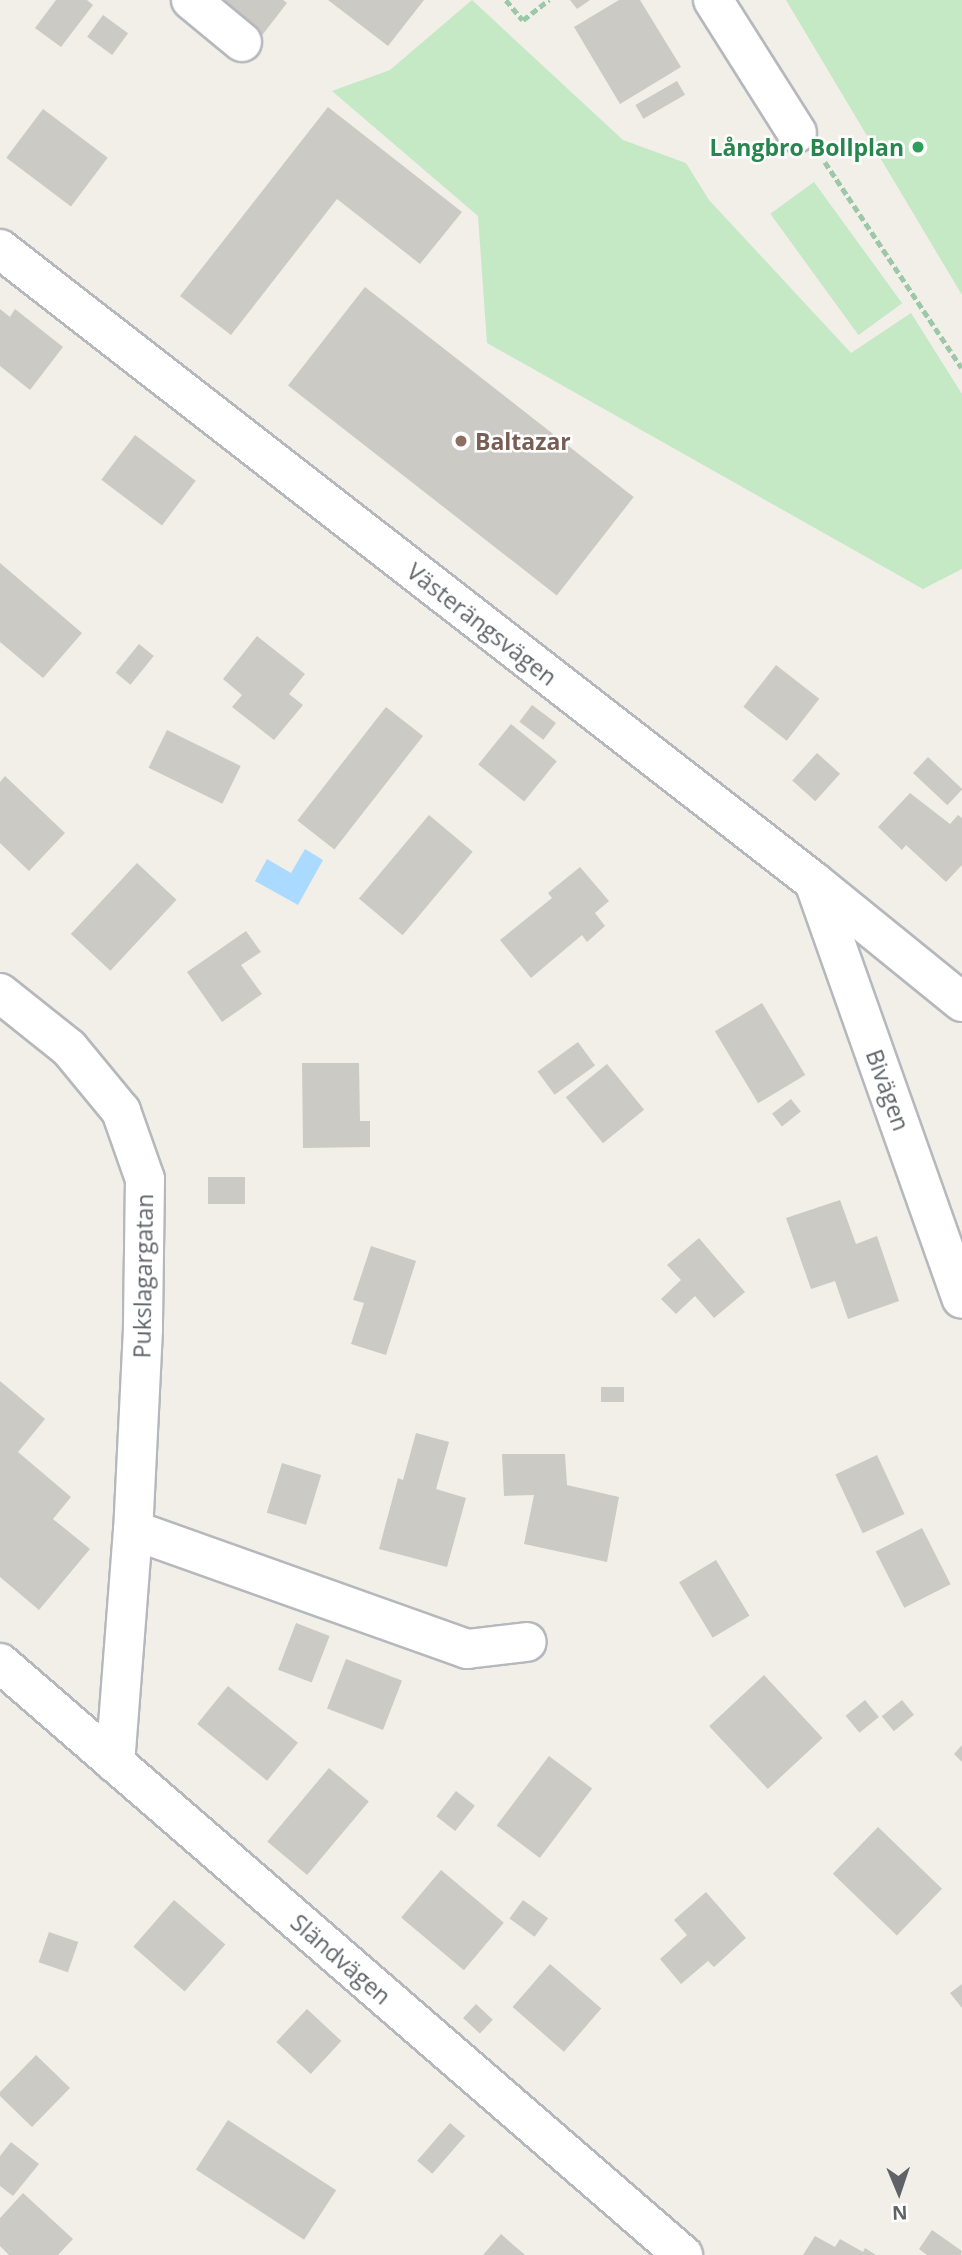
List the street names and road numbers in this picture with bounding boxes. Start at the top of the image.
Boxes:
street label: Västerängsvägen [402,557,562,691]
street label: Bivägen [861,1046,915,1134]
street label: Pukslagargatan [128,1193,158,1359]
street label: Sländvägen [285,1908,397,2010]

